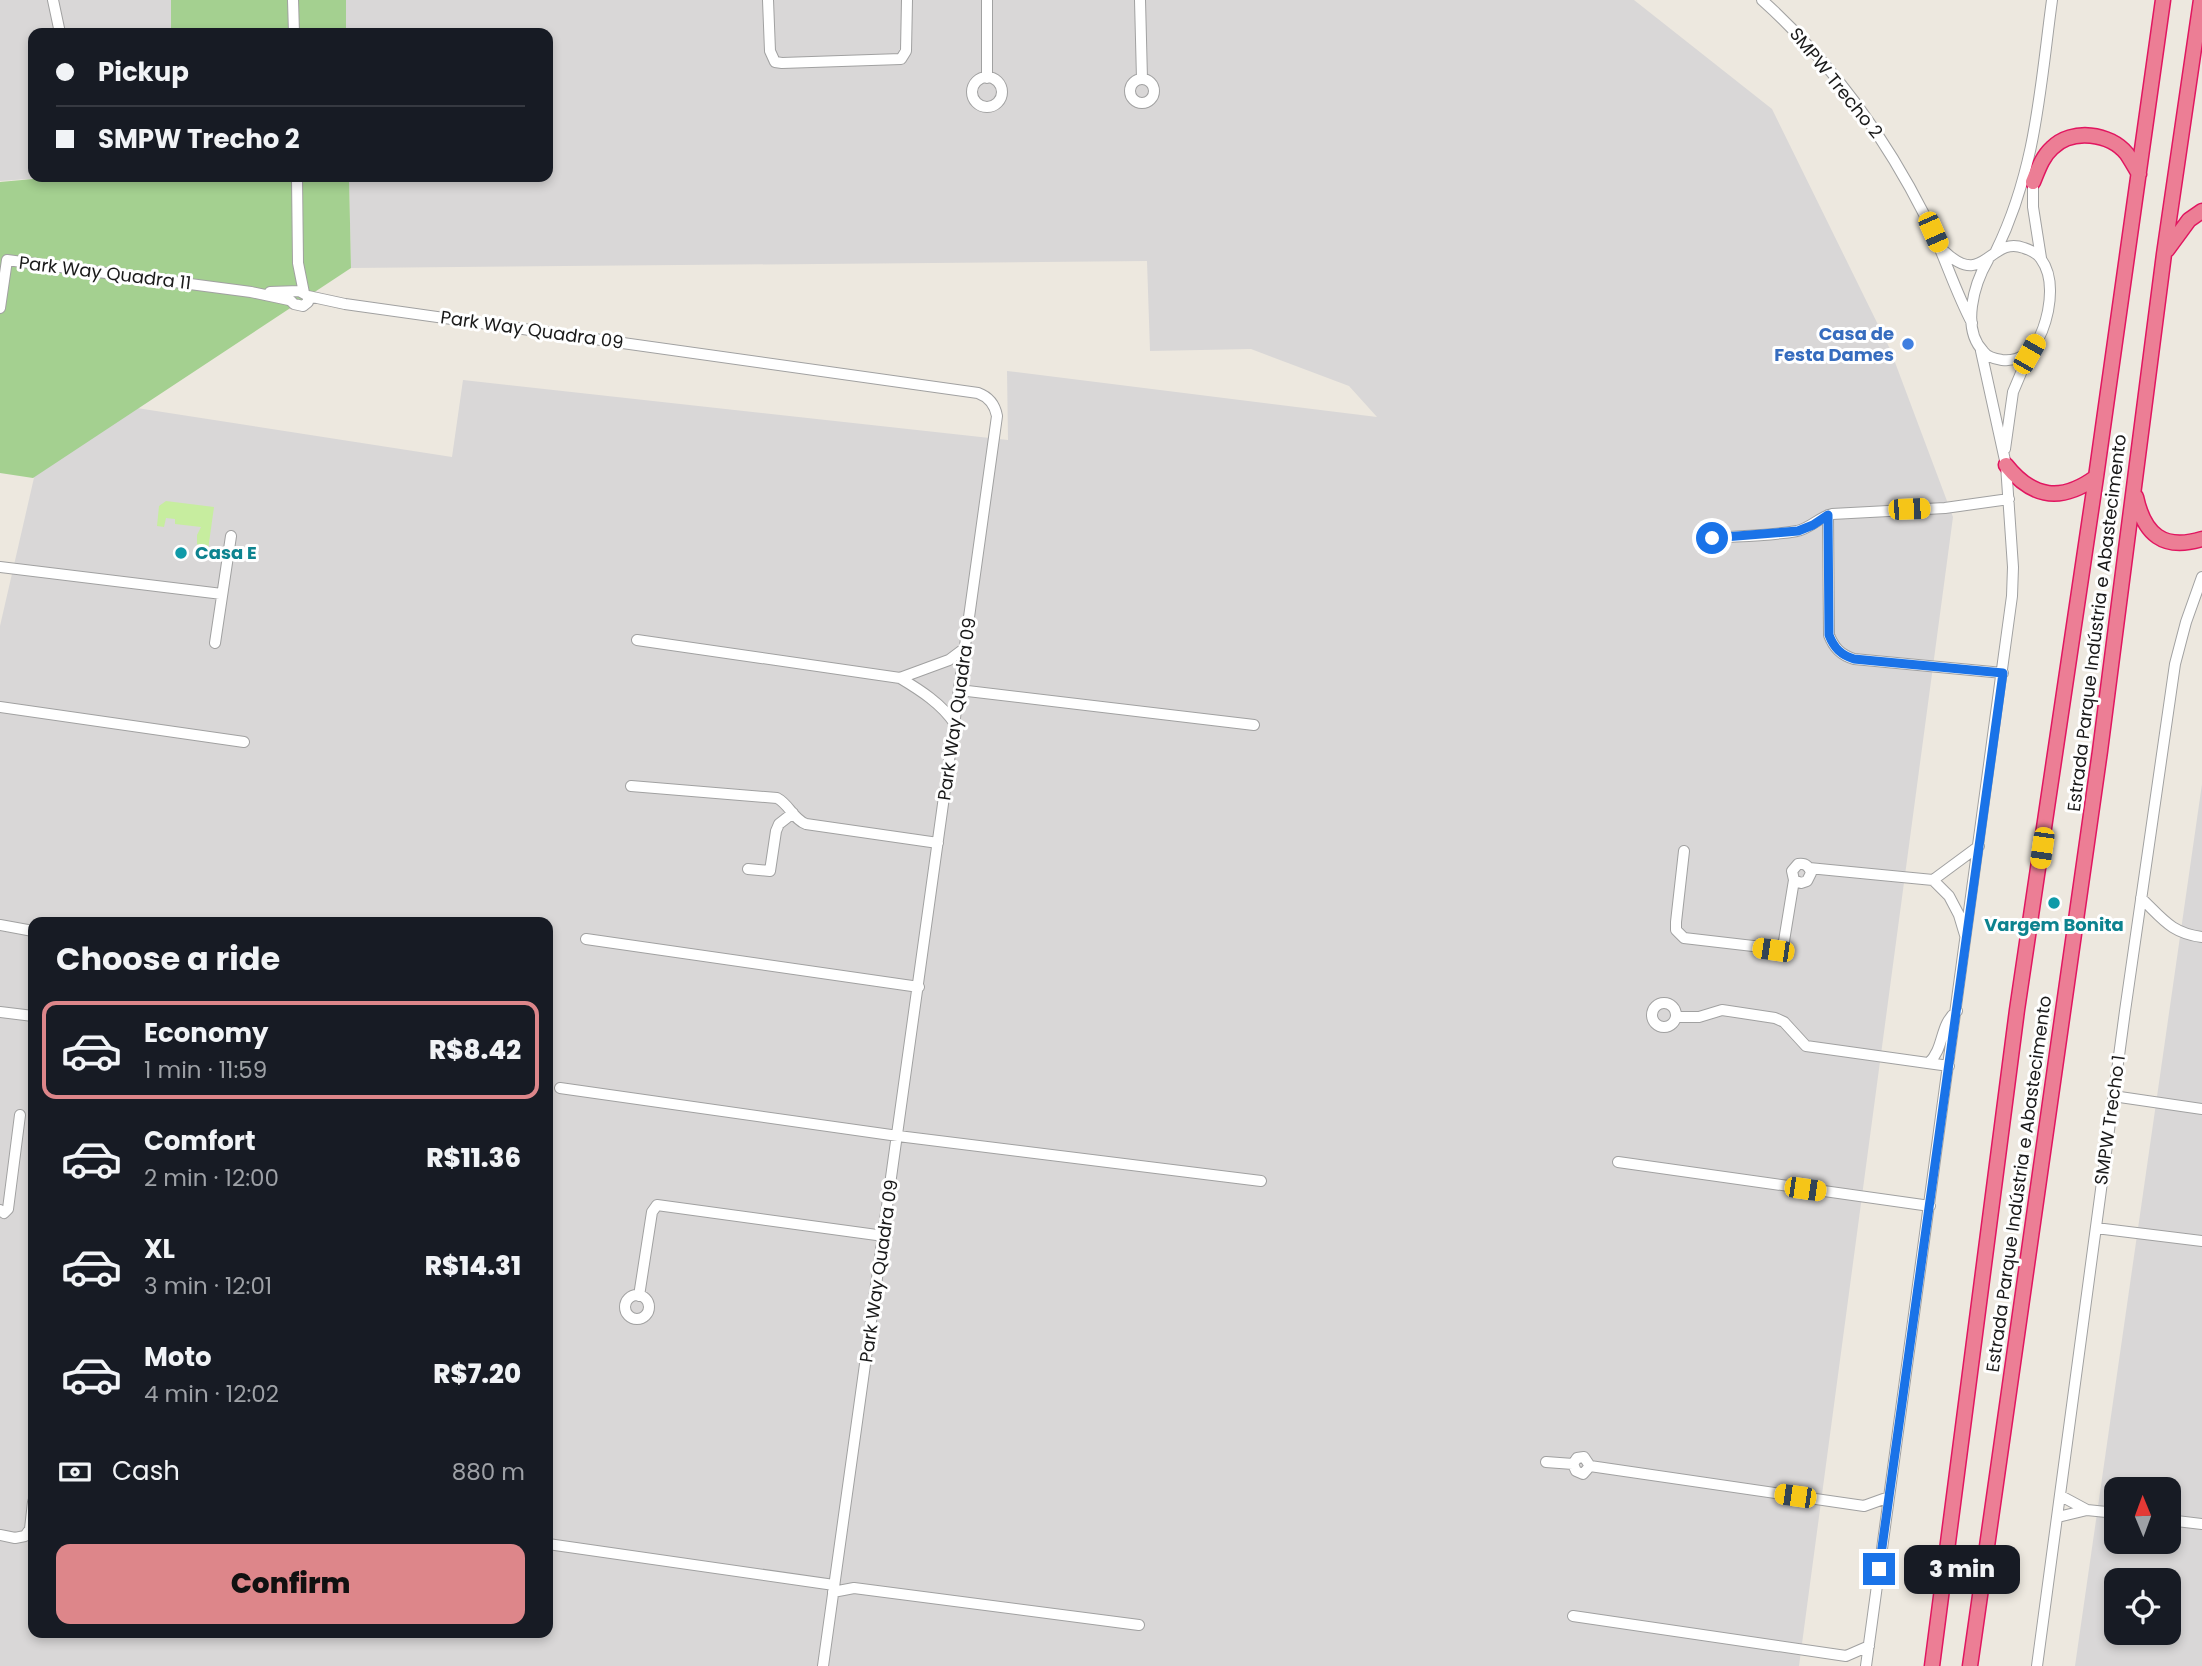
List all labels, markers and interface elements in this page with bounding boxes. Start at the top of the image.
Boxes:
street label: SMPW Trecho 2 [1784,22,1889,143]
text: Pickup [98,54,189,90]
text: SMPW Trecho 2 [98,121,300,157]
car [1915,209,1952,255]
street label: Park Way Quadra 11 [18,250,193,295]
street label: Park Way Quadra 09 [439,304,625,355]
place label: Casa de Festa Dames [1774,321,1894,367]
car [2010,331,2049,377]
marker: Casa de Festa Dames [1900,336,1916,352]
street label: Estrada Parque Indústria e Abastecimento [2061,433,2132,813]
car [1888,498,1931,520]
route start [1696,522,1728,554]
place label: Casa E [195,540,257,565]
marker: Casa E [173,545,189,561]
street label: Park Way Quadra 09 [931,616,982,802]
car [2029,826,2056,870]
marker: Vargem Bonita [2046,895,2062,911]
place label: Vargem Bonita [1984,912,2124,937]
text: Choose a ride [56,936,280,981]
car [1751,937,1796,963]
street label: Estrada Parque Indústria e Abastecimento [1980,994,2057,1374]
text: Economy [144,1015,268,1051]
icon: car [60,1019,123,1082]
text: R$8.42 [429,1032,521,1068]
street label: SMPW Trecho 1 [2088,1053,2131,1187]
text: 1 min · 11:59 [144,1054,267,1086]
text: Comfort [144,1123,256,1159]
icon: car [60,1127,123,1190]
text: R$11.36 [426,1140,521,1176]
text: 2 min · 12:00 [144,1162,279,1194]
car [1783,1176,1828,1202]
street label: Park Way Quadra 09 [853,1178,904,1364]
text: XL [144,1231,175,1267]
icon: car [60,1235,123,1298]
text: R$14.31 [425,1248,521,1284]
text: 3 min · 12:01 [144,1270,272,1302]
text: Moto [144,1339,212,1375]
icon: car [60,1343,123,1406]
text: R$7.20 [433,1356,521,1392]
text: 4 min · 12:02 [144,1378,279,1410]
icon: cash [56,1453,94,1491]
text: Cash [112,1453,180,1489]
text: 880 m [452,1456,525,1488]
north arrow [2104,1477,2180,1554]
map controls [2104,1477,2181,1645]
car [1773,1483,1818,1509]
button: Confirm [56,1544,525,1624]
callout: 3 min [1904,1544,2019,1594]
route end [1863,1553,1895,1585]
text: 3 min [1929,1553,1995,1585]
button: locate [2104,1568,2181,1645]

